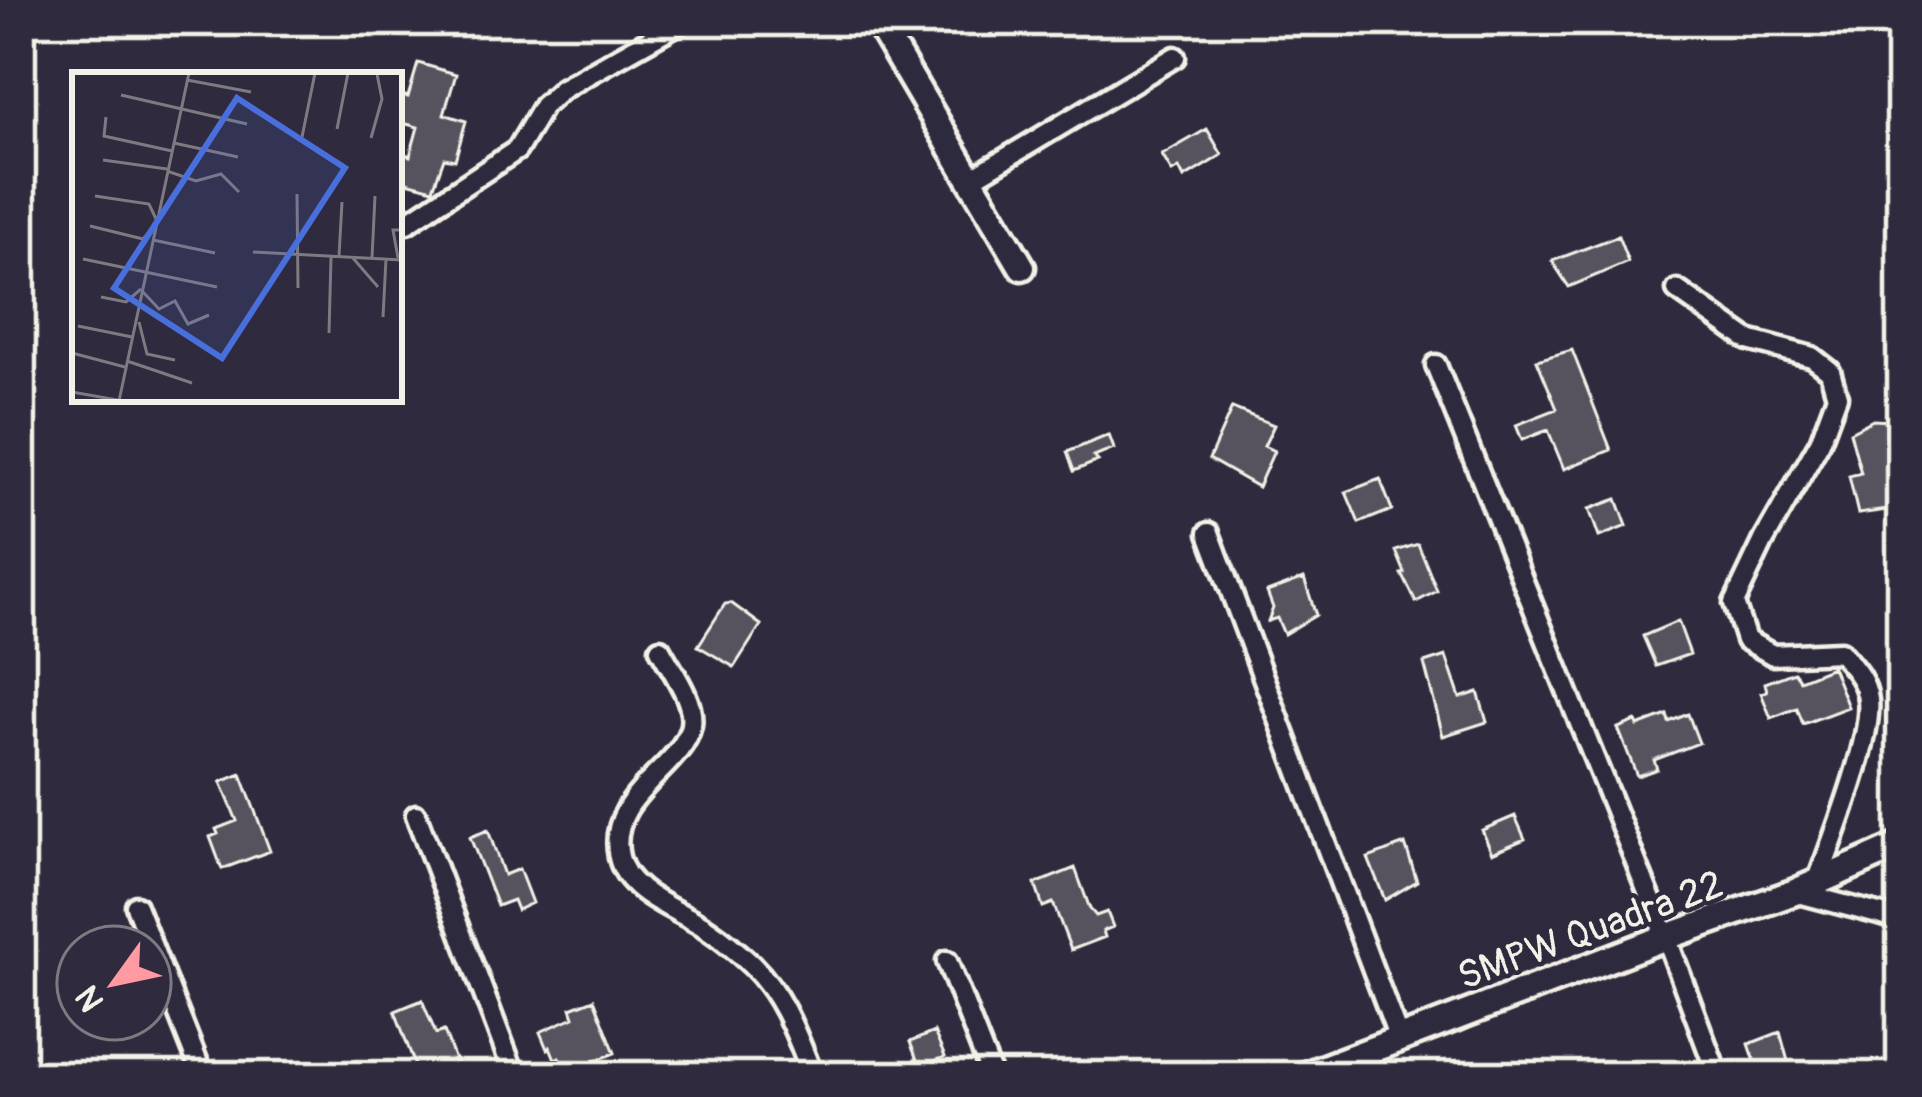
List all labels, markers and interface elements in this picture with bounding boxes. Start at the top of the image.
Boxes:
inset map [72,72,402,402]
street label: SMPW Quadra 22 [1451,860,1730,1001]
north arrow [54,923,174,1043]
text: N [67,978,113,1019]

